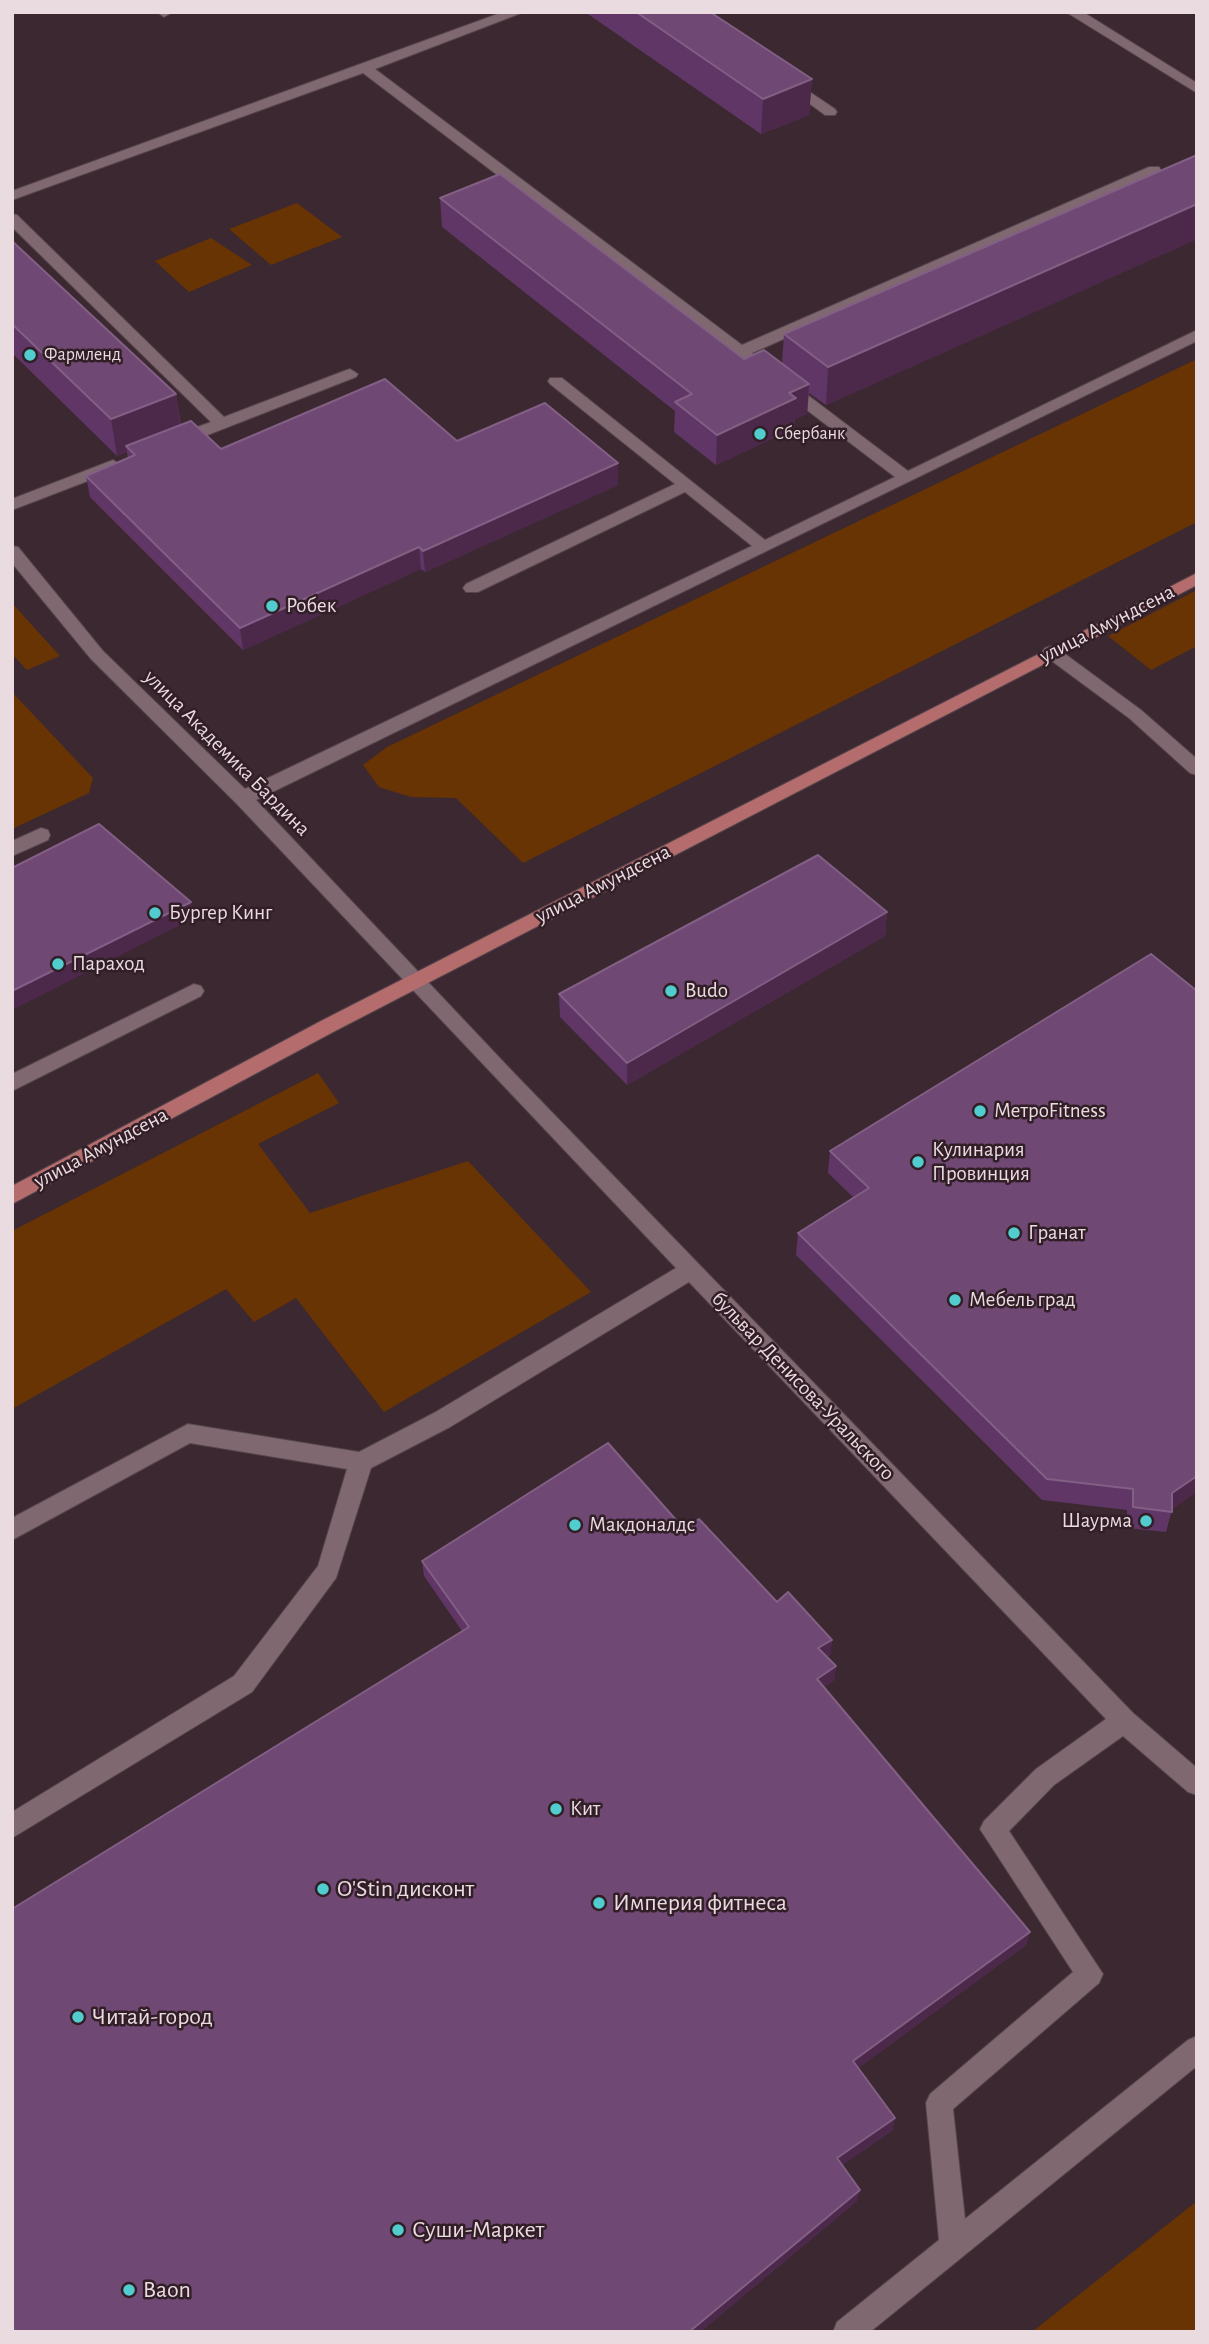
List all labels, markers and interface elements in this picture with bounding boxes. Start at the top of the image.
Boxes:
place label: Фармленд [44,344,121,366]
marker: Фармленд [22,347,38,363]
place label: Сбербанк [774,423,845,445]
marker: Сбербанк [752,426,768,442]
street label: улица Амундсена [1035,579,1179,669]
place label: Робек [286,593,336,619]
marker: Робек [264,598,280,614]
street label: улица Академика Бардина [139,665,315,841]
street label: улица Амундсена [531,839,675,929]
place label: Бургер Кинг [169,900,272,926]
marker: Бургер Кинг [147,905,163,921]
place label: Параход [72,951,145,977]
marker: Параход [50,956,66,972]
place label: Budo [685,978,728,1004]
marker: Budo [663,983,679,999]
place label: МетроFitness [994,1098,1106,1124]
street label: улица Амундсена [30,1102,172,1194]
marker: МетроFitness [972,1103,988,1119]
place label: Кулинария Провинция [932,1137,1030,1187]
marker: Кулинария Провинция [910,1154,926,1170]
place label: Гранат [1028,1220,1086,1246]
marker: Гранат [1006,1225,1022,1241]
street label: бульвар Денисова-Уральского [706,1286,900,1486]
place label: Мебель град [969,1287,1076,1313]
marker: Мебель град [947,1292,963,1308]
place label: Шаурма [1062,1508,1132,1534]
place label: Макдоналдс [589,1512,695,1538]
marker: Шаурма [1138,1513,1154,1529]
marker: Макдоналдс [567,1517,583,1533]
place label: Кит [570,1796,600,1822]
marker: Кит [548,1801,564,1817]
place label: O'Stin дисконт [337,1875,474,1903]
marker: O'Stin дисконт [315,1881,331,1897]
place label: Империя фитнеса [613,1889,787,1917]
marker: Империя фитнеса [591,1895,607,1911]
place label: Читай-город [92,2003,213,2031]
marker: Читай-город [70,2009,86,2025]
place label: Суши-Маркет [412,2216,544,2244]
marker: Суши-Маркет [390,2222,406,2238]
place label: Baon [143,2276,191,2304]
marker: Baon [121,2282,137,2298]

